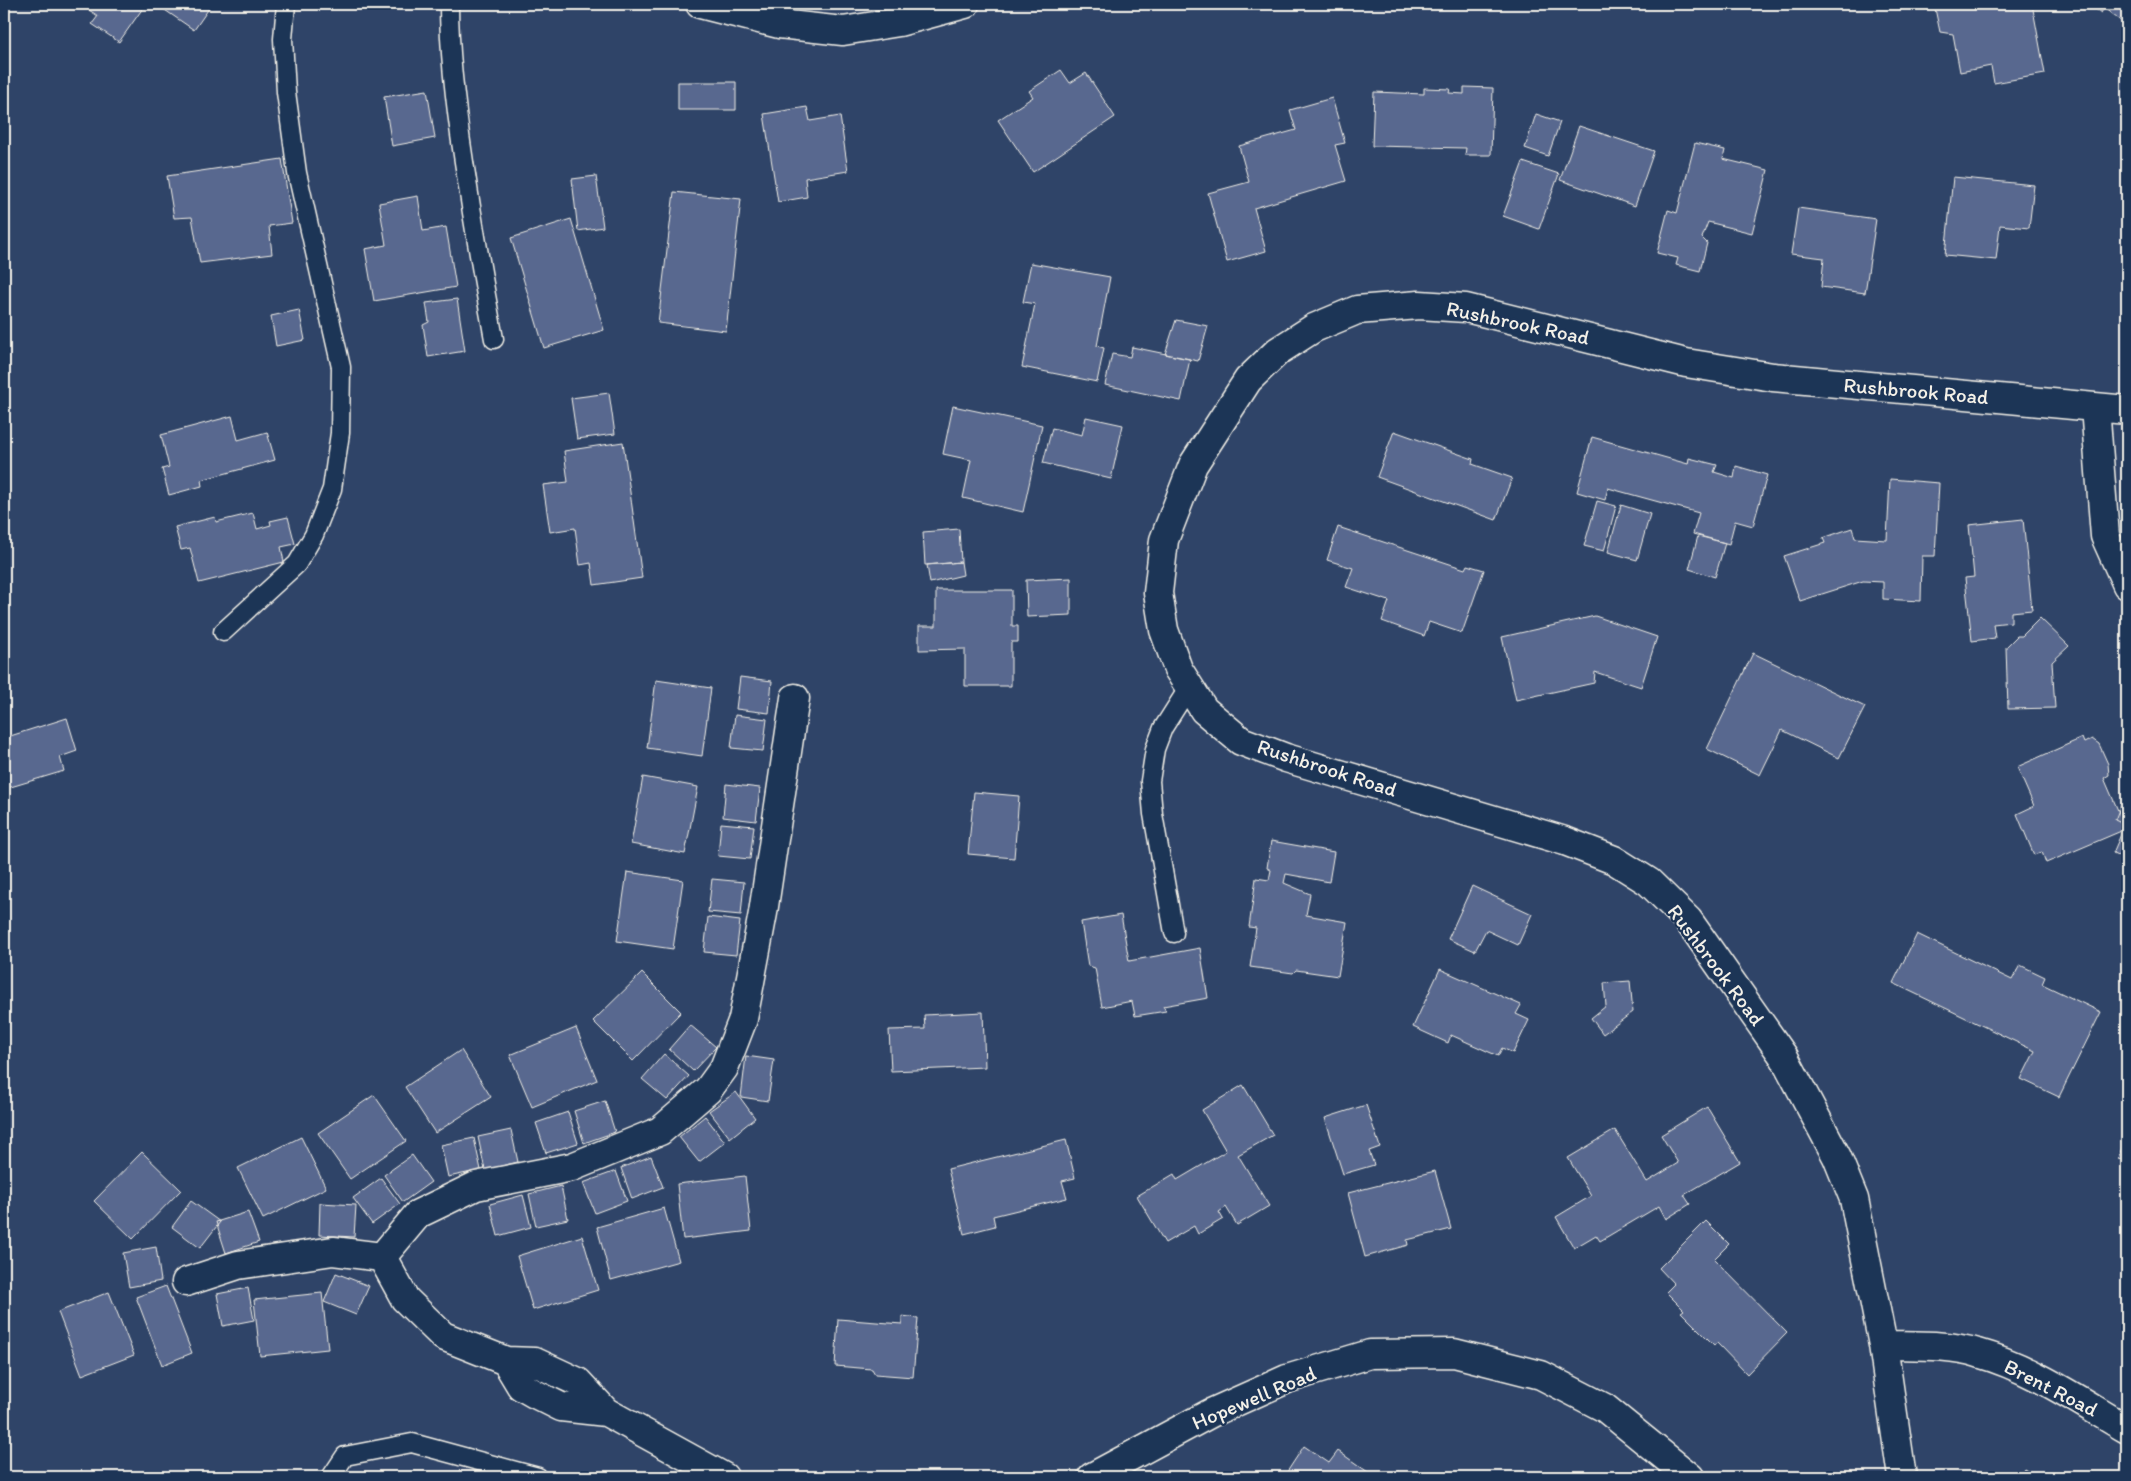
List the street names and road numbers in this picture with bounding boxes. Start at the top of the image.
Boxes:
street label: Rushbrook Road [1444,295,1592,350]
street label: Rushbrook Road [1842,372,1990,409]
street label: Rushbrook Road [1254,733,1401,802]
street label: Rushbrook Road [1663,899,1771,1031]
street label: Brent Road [2000,1353,2103,1422]
street label: Hopewell Road [1188,1360,1320,1435]

